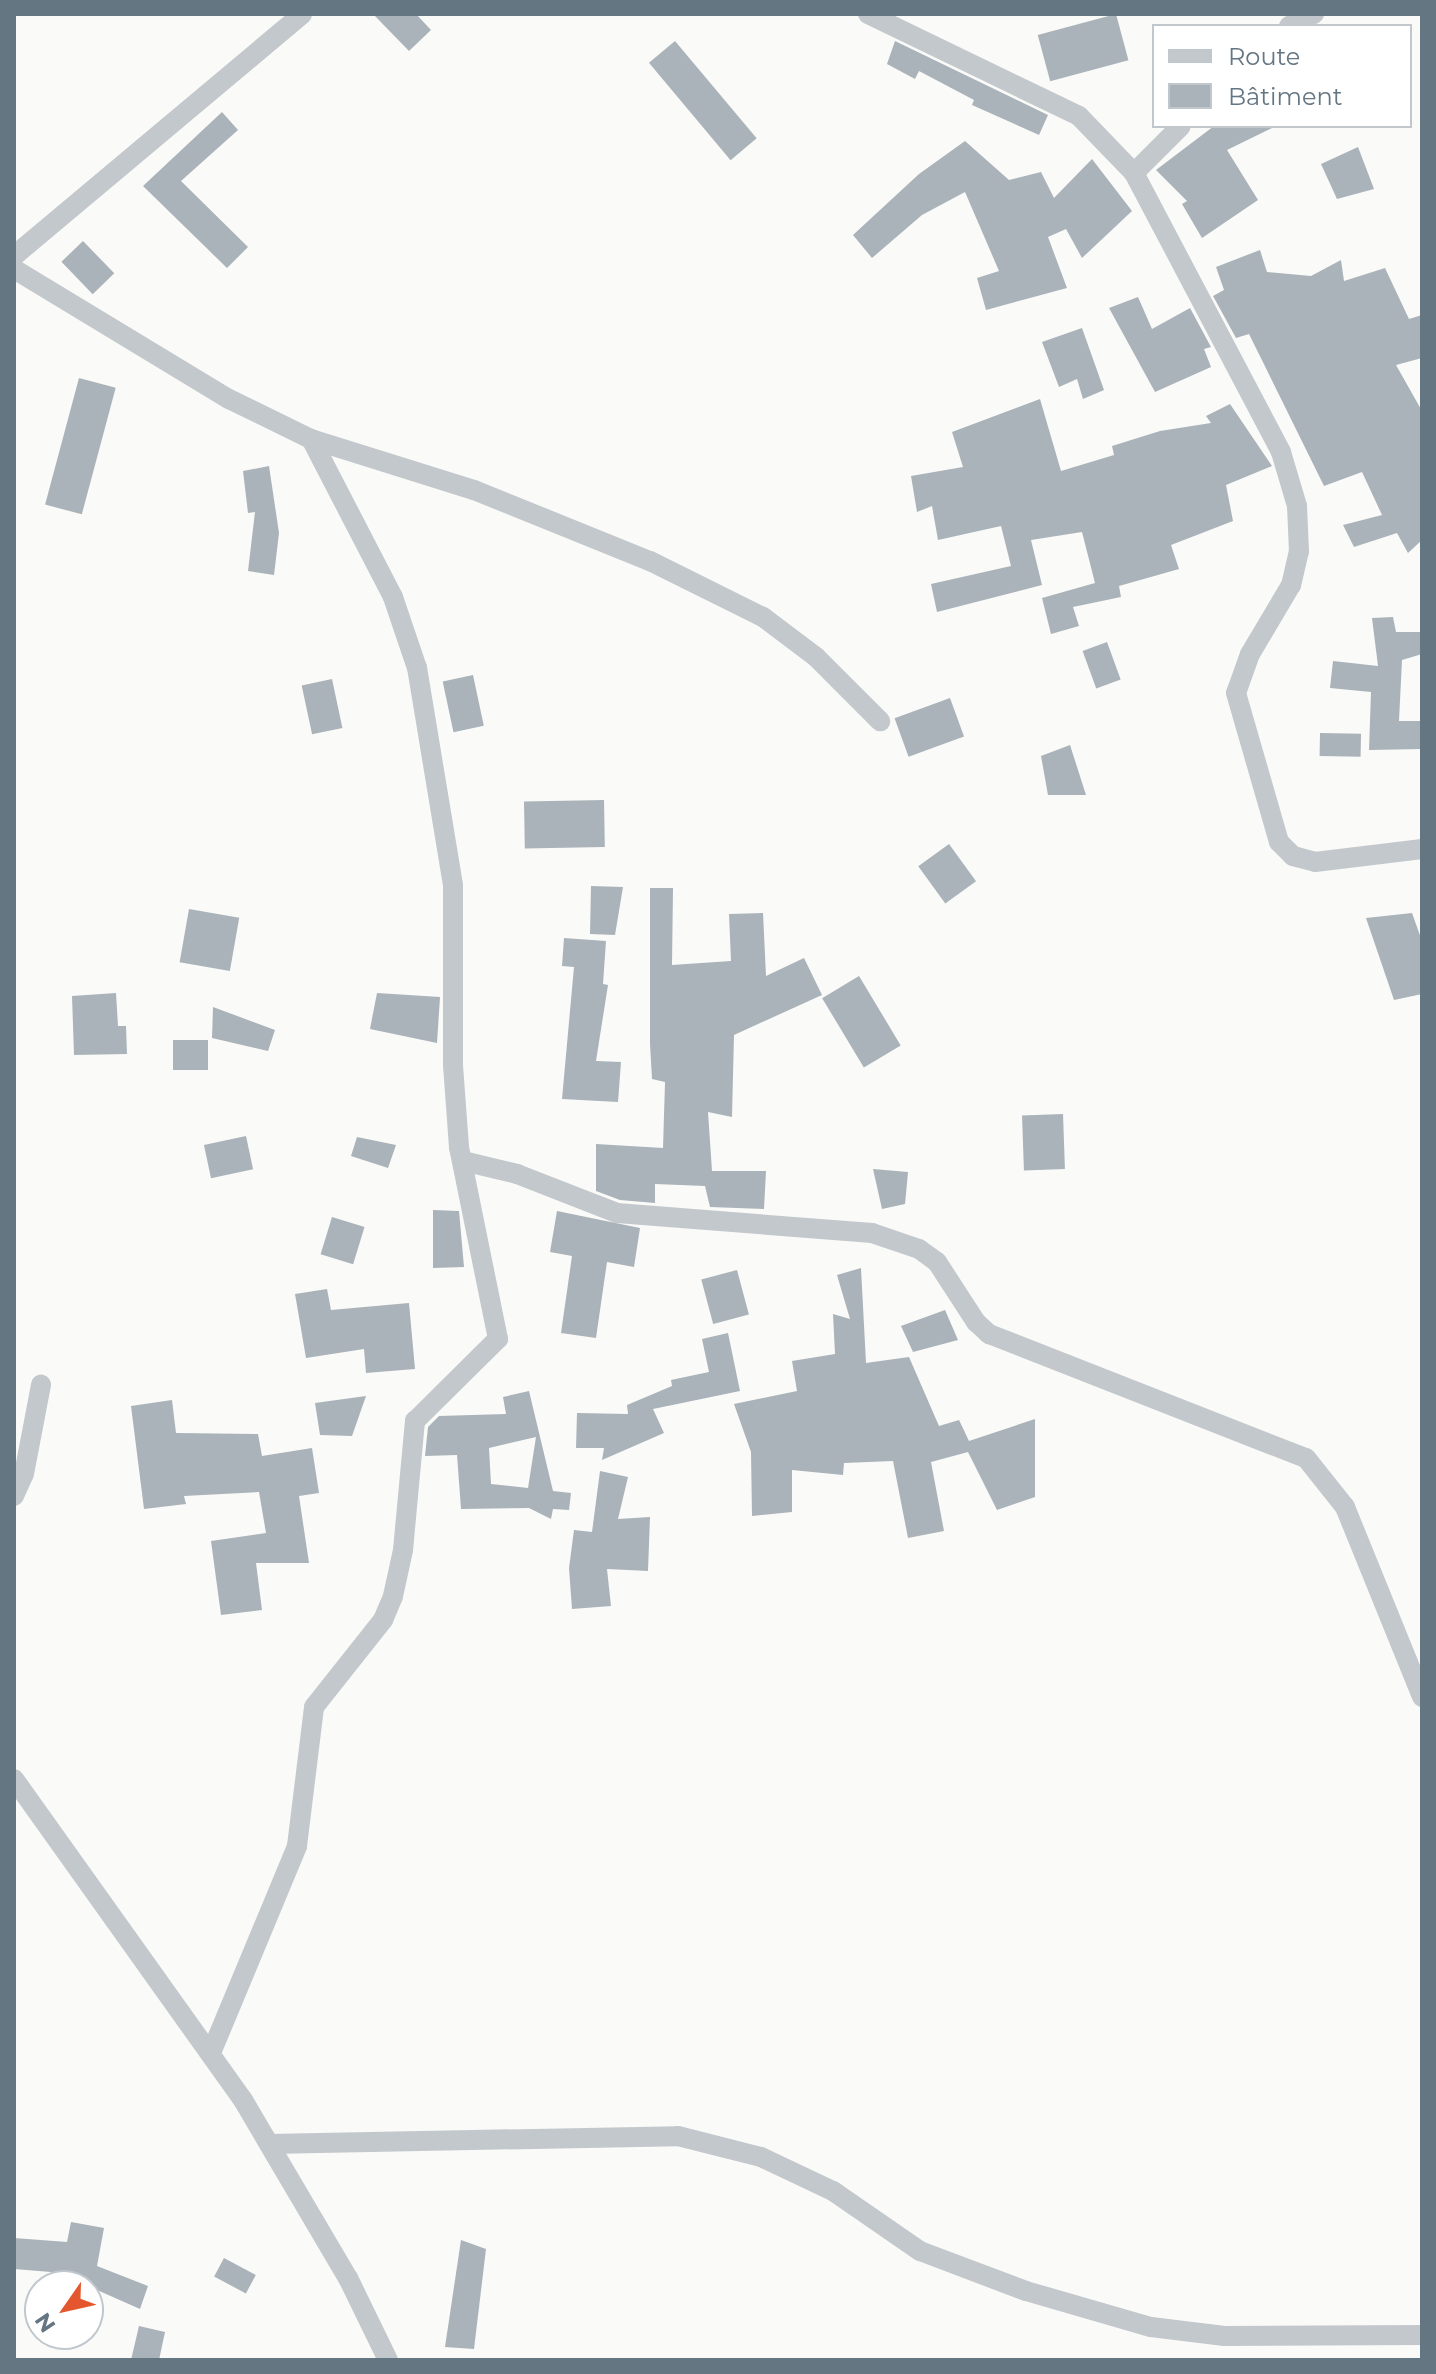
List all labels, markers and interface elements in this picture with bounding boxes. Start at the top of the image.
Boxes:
legend [1152,24,1412,128]
text: Route [1228,42,1300,71]
text: Bâtiment [1228,82,1342,111]
north arrow [24,2270,104,2350]
text: N [29,2308,62,2338]

